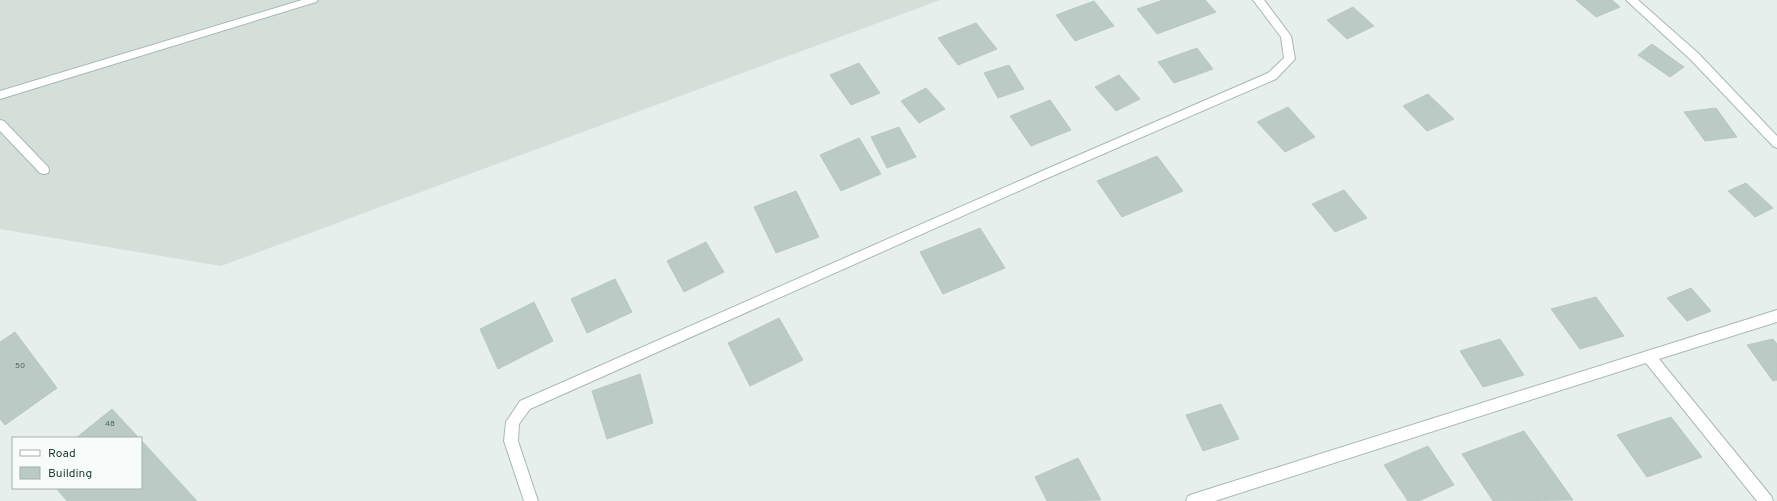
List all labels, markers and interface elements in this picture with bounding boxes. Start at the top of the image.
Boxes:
house number: 50 [15,361,25,371]
house number: 48 [105,419,115,429]
legend [12,437,142,489]
text: Road [48,446,76,462]
text: Building [48,466,92,482]

